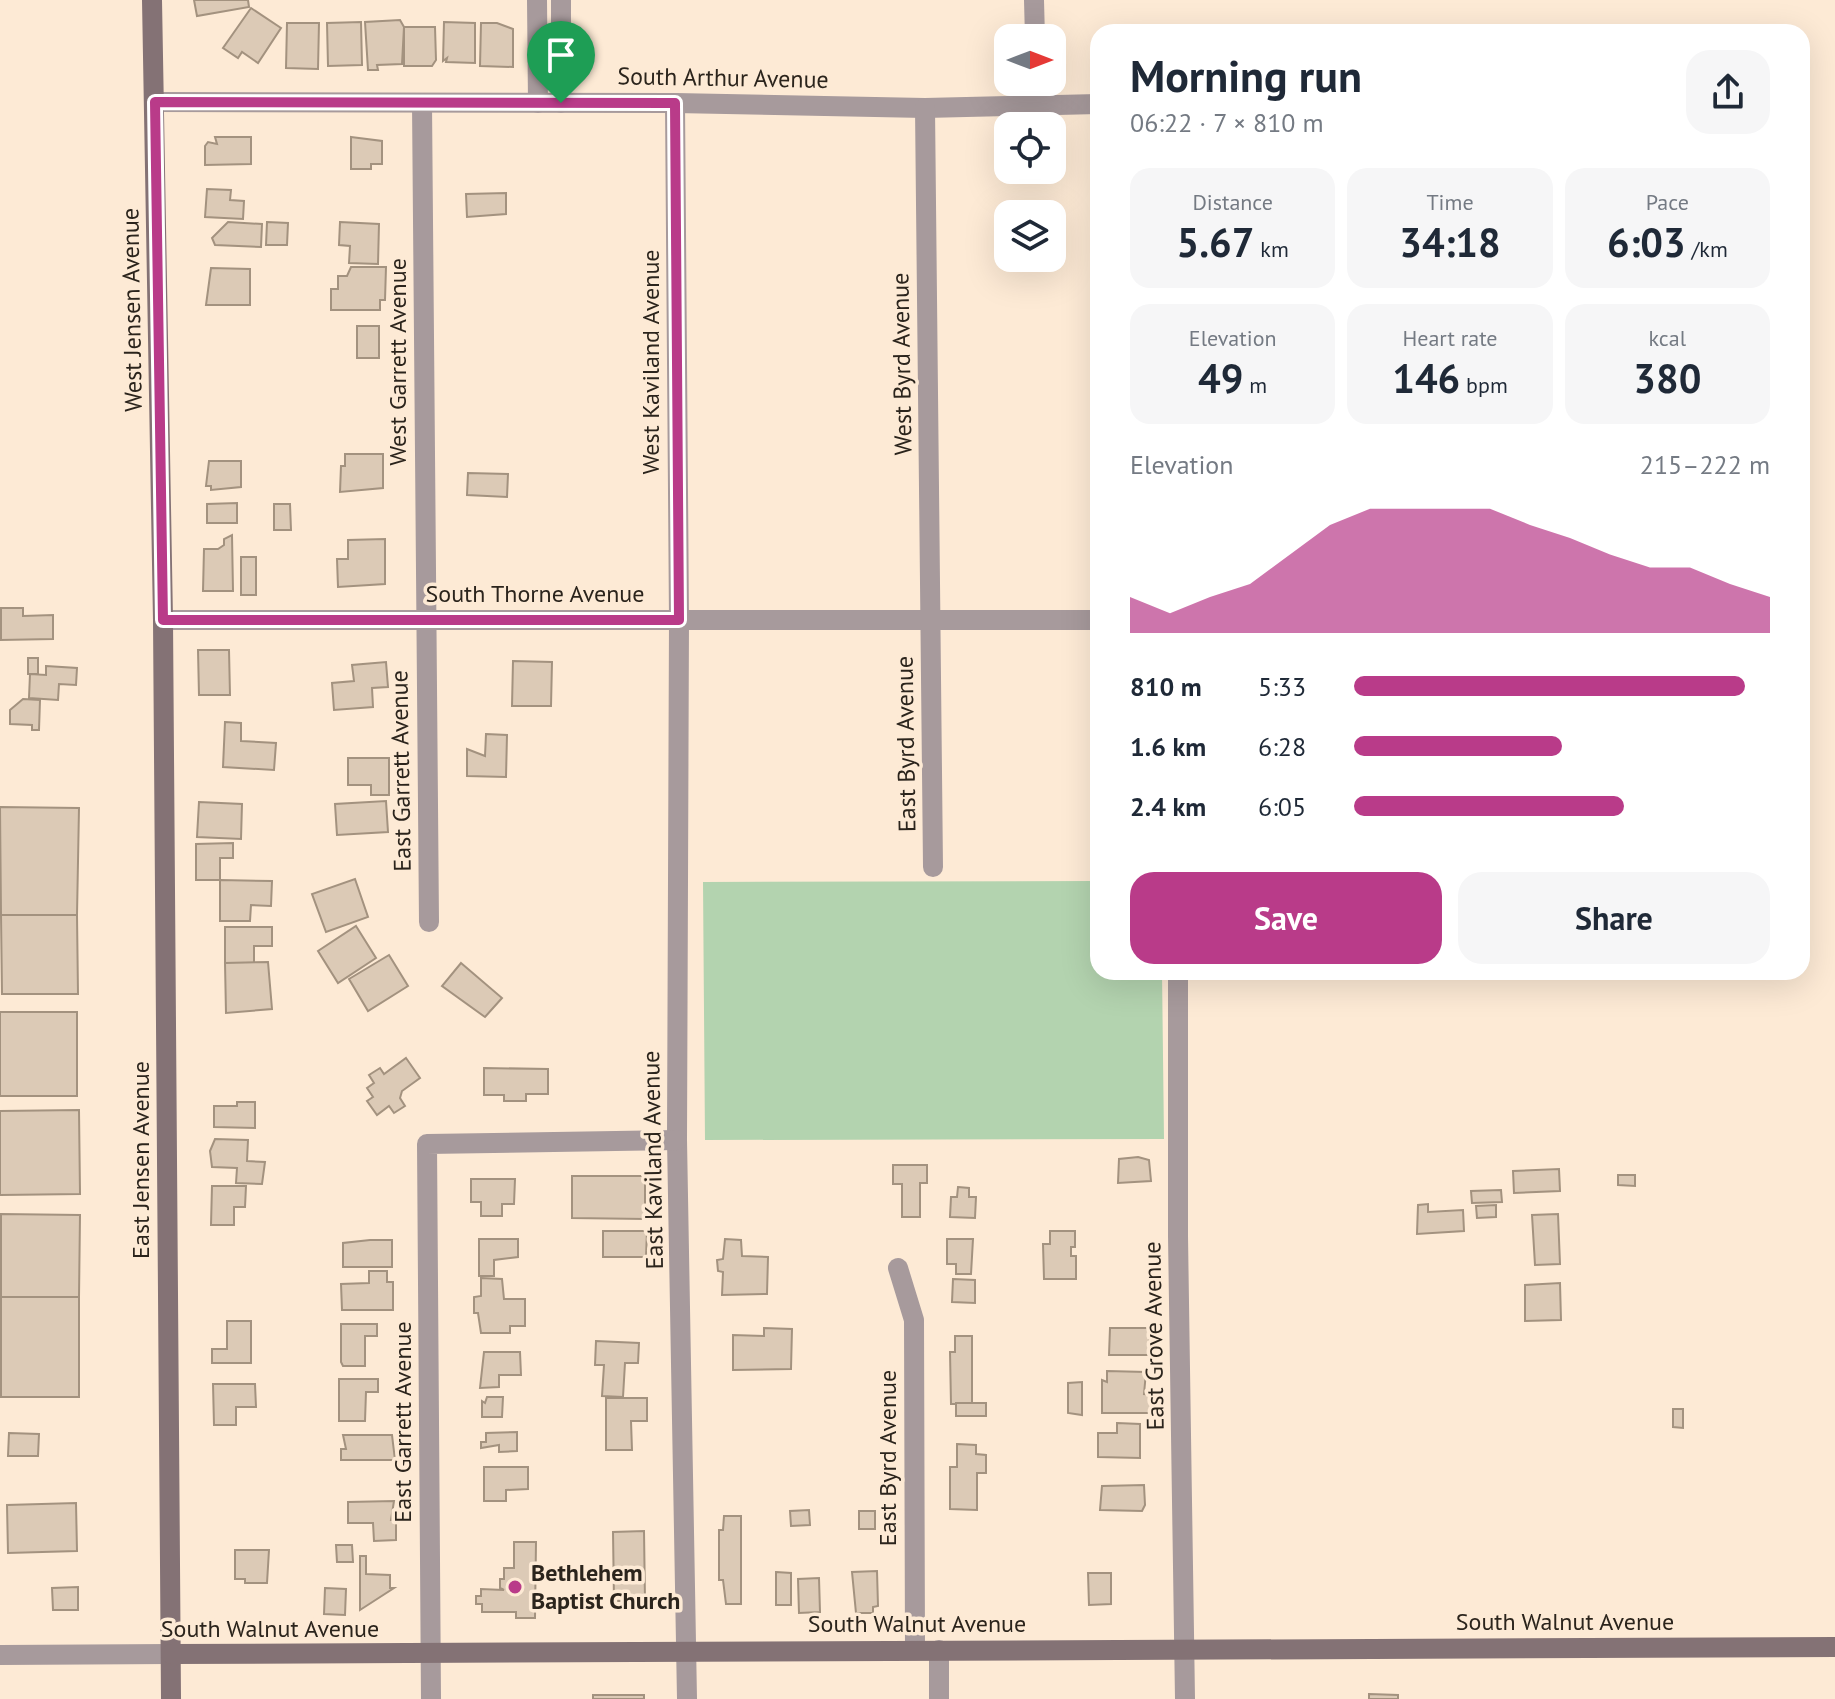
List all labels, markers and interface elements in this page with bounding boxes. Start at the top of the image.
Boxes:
pin [527,21,595,103]
north arrow [994,24,1066,96]
map controls [994,24,1066,272]
icon: arrive [539,33,583,77]
text: Morning run [1130,47,1362,104]
button: share [1686,50,1770,134]
street label: South Arthur Avenue [617,60,829,95]
text: 06:22 · 7 × 810 m [1130,106,1324,139]
button: locate [994,112,1066,184]
text: Distance [1192,188,1273,216]
text: Time [1426,188,1474,216]
text: Pace [1646,188,1689,216]
button: layers [994,200,1066,272]
street label: West Jensen Avenue [114,208,149,412]
text: 5.67 [1177,216,1254,268]
text: 34:18 [1399,216,1501,268]
text: 6:03 [1607,216,1686,268]
text: km [1254,235,1289,263]
text: /km [1686,235,1728,263]
street label: West Kaviland Avenue [635,249,666,475]
street label: West Garrett Avenue [382,258,413,466]
street label: West Byrd Avenue [884,272,919,456]
text: Elevation [1189,324,1276,352]
text: Heart rate [1402,324,1498,352]
text: kcal [1649,324,1686,352]
text: 49 [1198,352,1243,404]
text: 146 [1392,352,1460,404]
text: 380 [1633,352,1701,404]
text: m [1243,371,1267,399]
text: bpm [1460,371,1508,399]
text: Elevation [1130,448,1234,481]
text: 215–222 m [1640,448,1770,481]
street label: South Thorne Avenue [426,578,644,609]
street label: East Byrd Avenue [888,656,923,832]
street label: East Garrett Avenue [383,670,418,872]
text: 810 m [1130,670,1202,703]
text: 5:33 [1258,670,1306,703]
text: 1.6 km [1130,730,1206,763]
text: 6:28 [1258,730,1306,763]
text: 2.4 km [1130,790,1206,823]
text: 6:05 [1258,790,1306,823]
button: Save [1130,872,1442,964]
button: Share [1458,872,1770,964]
street label: East Kaviland Avenue [635,1050,670,1270]
street label: East Jensen Avenue [125,1061,156,1259]
street label: East Grove Avenue [1136,1241,1171,1431]
street label: East Garrett Avenue [387,1321,418,1523]
street label: East Byrd Avenue [872,1370,903,1546]
place label: Bethlehem Baptist Church [531,1557,680,1616]
marker: Bethlehem Baptist Church [506,1578,524,1596]
street label: South Walnut Avenue [1456,1606,1674,1637]
street label: South Walnut Avenue [808,1608,1026,1639]
street label: South Walnut Avenue [161,1613,379,1644]

